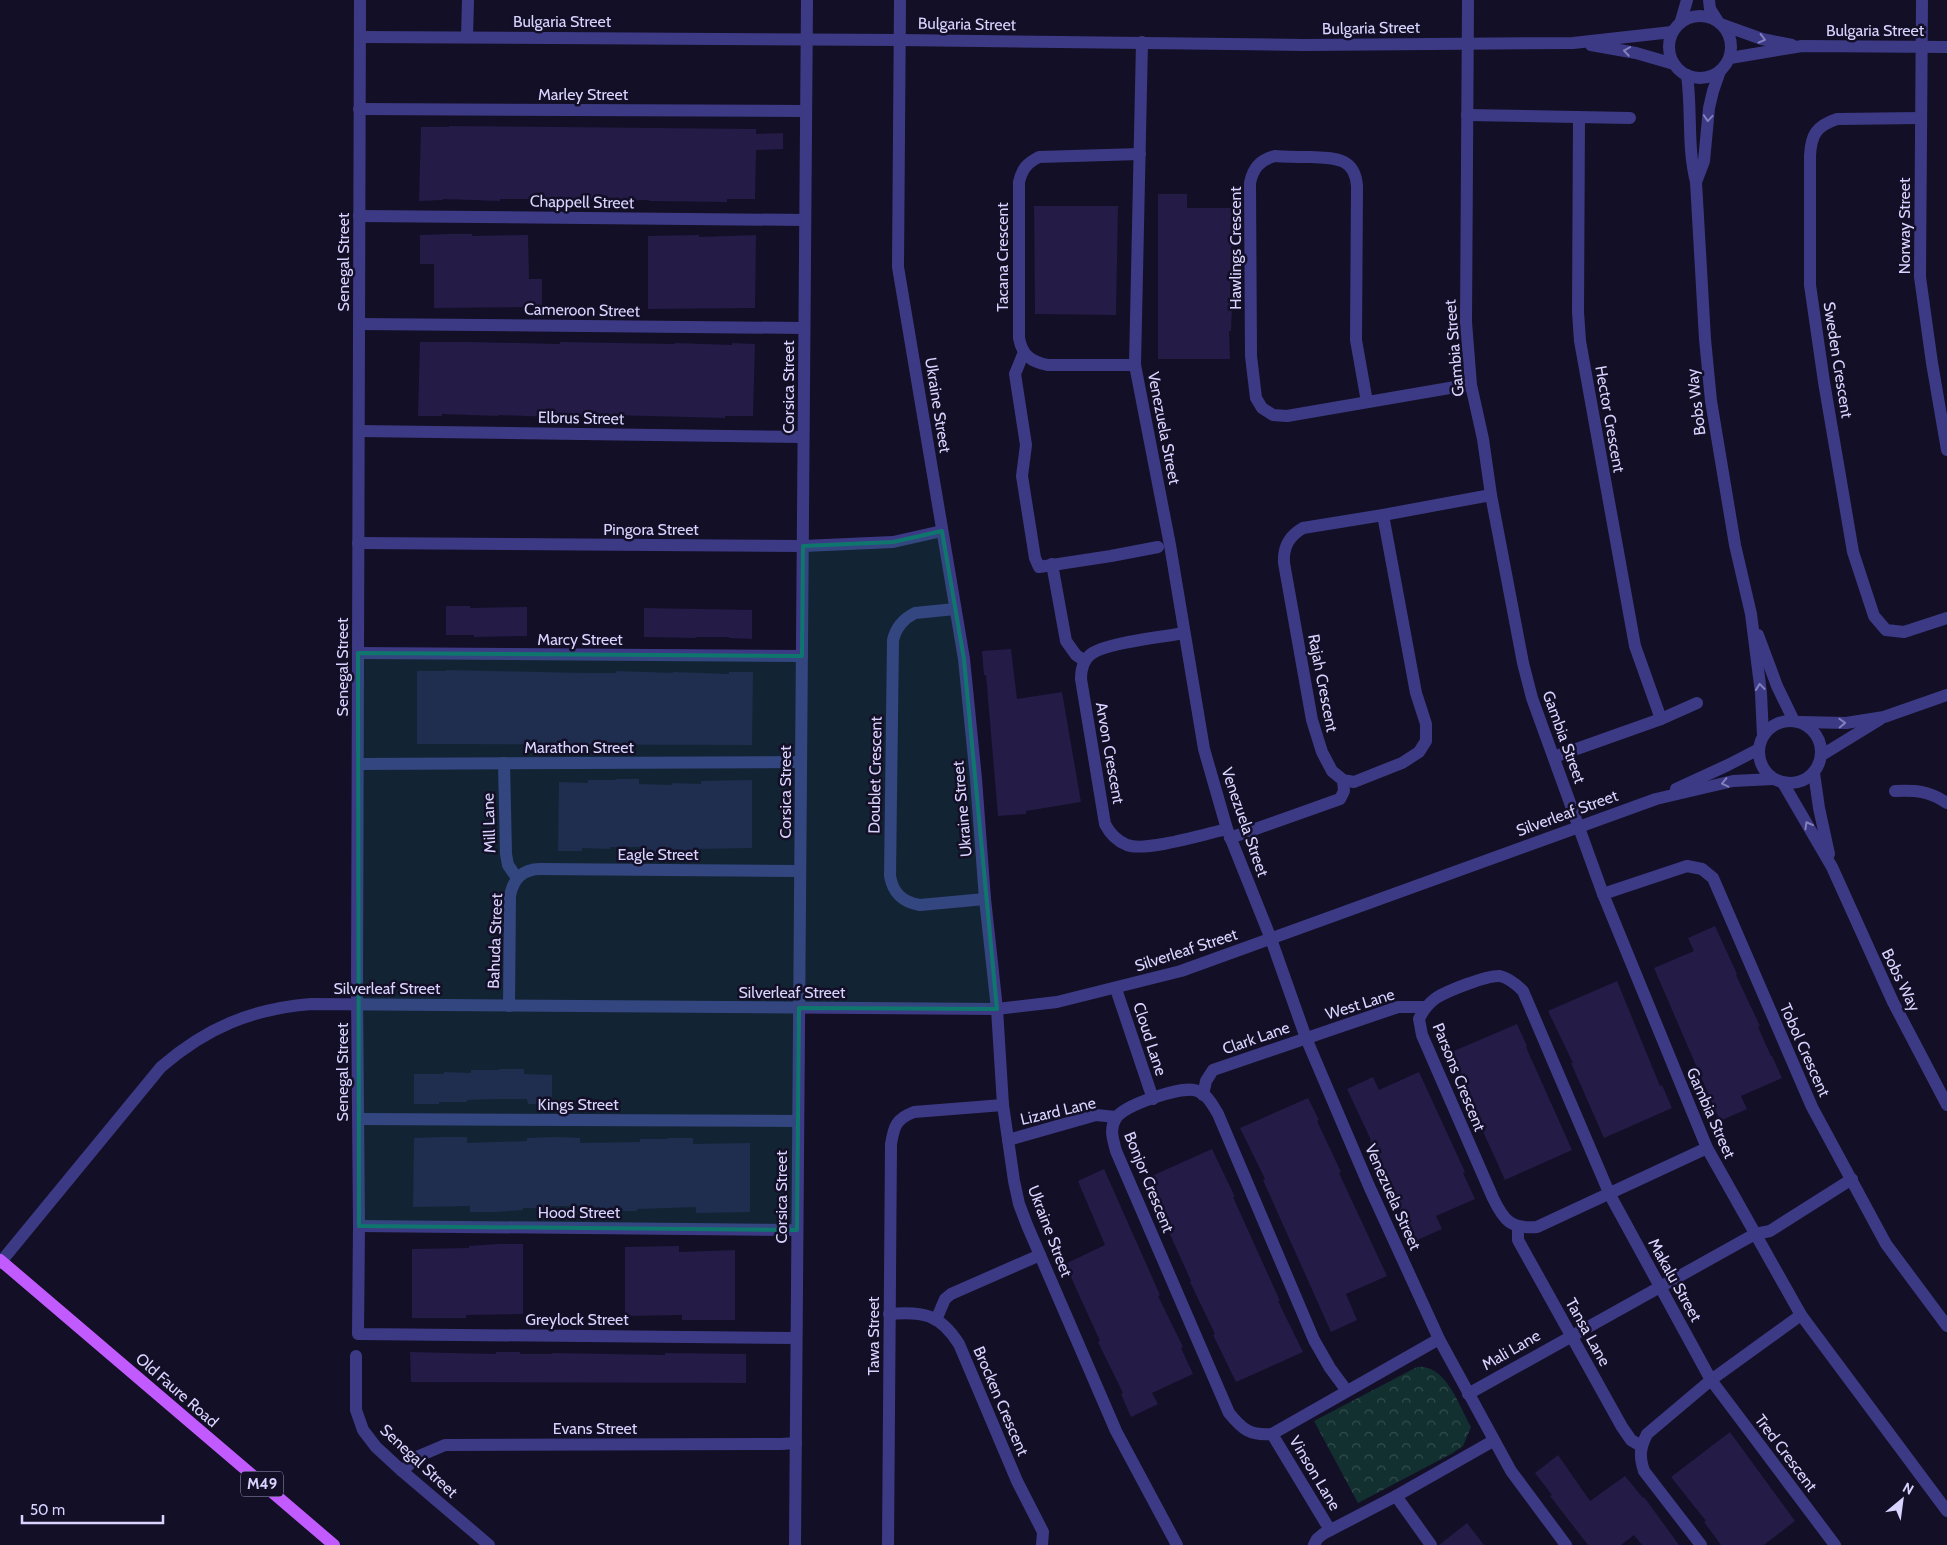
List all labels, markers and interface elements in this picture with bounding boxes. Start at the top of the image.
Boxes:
street label: Bulgaria Street [513,12,612,31]
street label: Bulgaria Street [918,14,1017,34]
street label: Bulgaria Street [1322,18,1421,38]
street label: Bulgaria Street [1826,21,1925,40]
one-way arrow [1757,33,1766,44]
one-way arrow [1623,47,1632,57]
street label: Marley Street [538,85,629,104]
one-way arrow [1703,114,1714,122]
street label: Norway Street [1895,177,1914,274]
street label: Hawlings Crescent [1226,186,1245,310]
street label: Chappell Street [530,192,635,212]
street label: Tacana Crescent [993,202,1012,312]
street label: Senegal Street [334,212,353,311]
street label: Gambia Street [1440,298,1468,397]
street label: Cameroon Street [524,299,641,321]
street label: Sweden Crescent [1819,301,1857,420]
street label: Corsica Street [779,340,798,434]
street label: Ukraine Street [921,356,955,455]
street label: Hector Crescent [1591,364,1629,475]
street label: Bobs Way [1682,367,1710,437]
street label: Venezuela Street [1144,370,1184,487]
street label: Elbrus Street [538,408,625,428]
street label: Pingora Street [603,520,699,539]
street label: Senegal Street [333,617,352,716]
street label: Marcy Street [537,630,623,649]
street label: Rajah Crescent [1304,632,1342,734]
one-way arrow [1755,683,1766,691]
street label: Gambia Street [1538,688,1590,786]
street label: Arvon Crescent [1092,701,1128,806]
street label: Doublet Crescent [864,716,886,834]
one-way arrow [1839,717,1847,728]
street label: Marathon Street [524,738,634,757]
street label: Corsica Street [776,745,795,839]
street label: Ukraine Street [948,760,976,858]
street label: Venezuela Street [1217,765,1273,880]
one-way arrow [1720,777,1729,788]
street label: Silverleaf Street [1514,786,1621,840]
street label: Mill Lane [478,793,500,853]
one-way arrow [1804,821,1814,830]
street label: Eagle Street [617,845,699,864]
street label: Bahuda Street [484,892,506,989]
street label: Silverleaf Street [1132,924,1240,976]
street label: Bobs Way [1878,946,1924,1014]
street label: Silverleaf Street [334,979,441,998]
street label: Silverleaf Street [739,983,846,1002]
street label: West Lane [1323,985,1397,1023]
street label: Cloud Lane [1129,1000,1171,1078]
street label: Tobol Crescent [1776,1000,1834,1100]
street label: Clark Lane [1220,1018,1292,1058]
street label: Parsons Crescent [1429,1020,1490,1135]
street label: Senegal Street [333,1022,352,1121]
street label: Gambia Street [1683,1065,1740,1162]
street label: Lizard Lane [1018,1093,1098,1129]
street label: Kings Street [537,1095,619,1114]
street label: Bonjor Crescent [1120,1129,1178,1236]
street label: Venezuela Street [1361,1141,1425,1254]
street label: Corsica Street [772,1150,791,1244]
street label: Ukraine Street [1024,1183,1076,1280]
street label: Hood Street [538,1203,621,1222]
street label: Makalu Street [1644,1235,1706,1325]
street label: Tansa Lane [1562,1295,1614,1369]
street label: Tawa Street [864,1296,883,1375]
street label: Greylock Street [525,1310,629,1329]
street label: Mali Lane [1478,1326,1544,1374]
street label: Brocken Crescent [969,1343,1033,1459]
street label: Old Faure Road [132,1349,222,1431]
street label: Tred Crescent [1751,1411,1822,1496]
street label: Evans Street [553,1419,638,1438]
street label: Senegal Street [376,1420,462,1502]
street label: Vinson Lane [1285,1432,1345,1514]
road number: M49 [241,1472,283,1496]
north arrow [1877,1475,1927,1525]
text: N [1900,1478,1917,1499]
scale bar [22,1492,164,1524]
text: 50 m [30,1501,65,1519]

